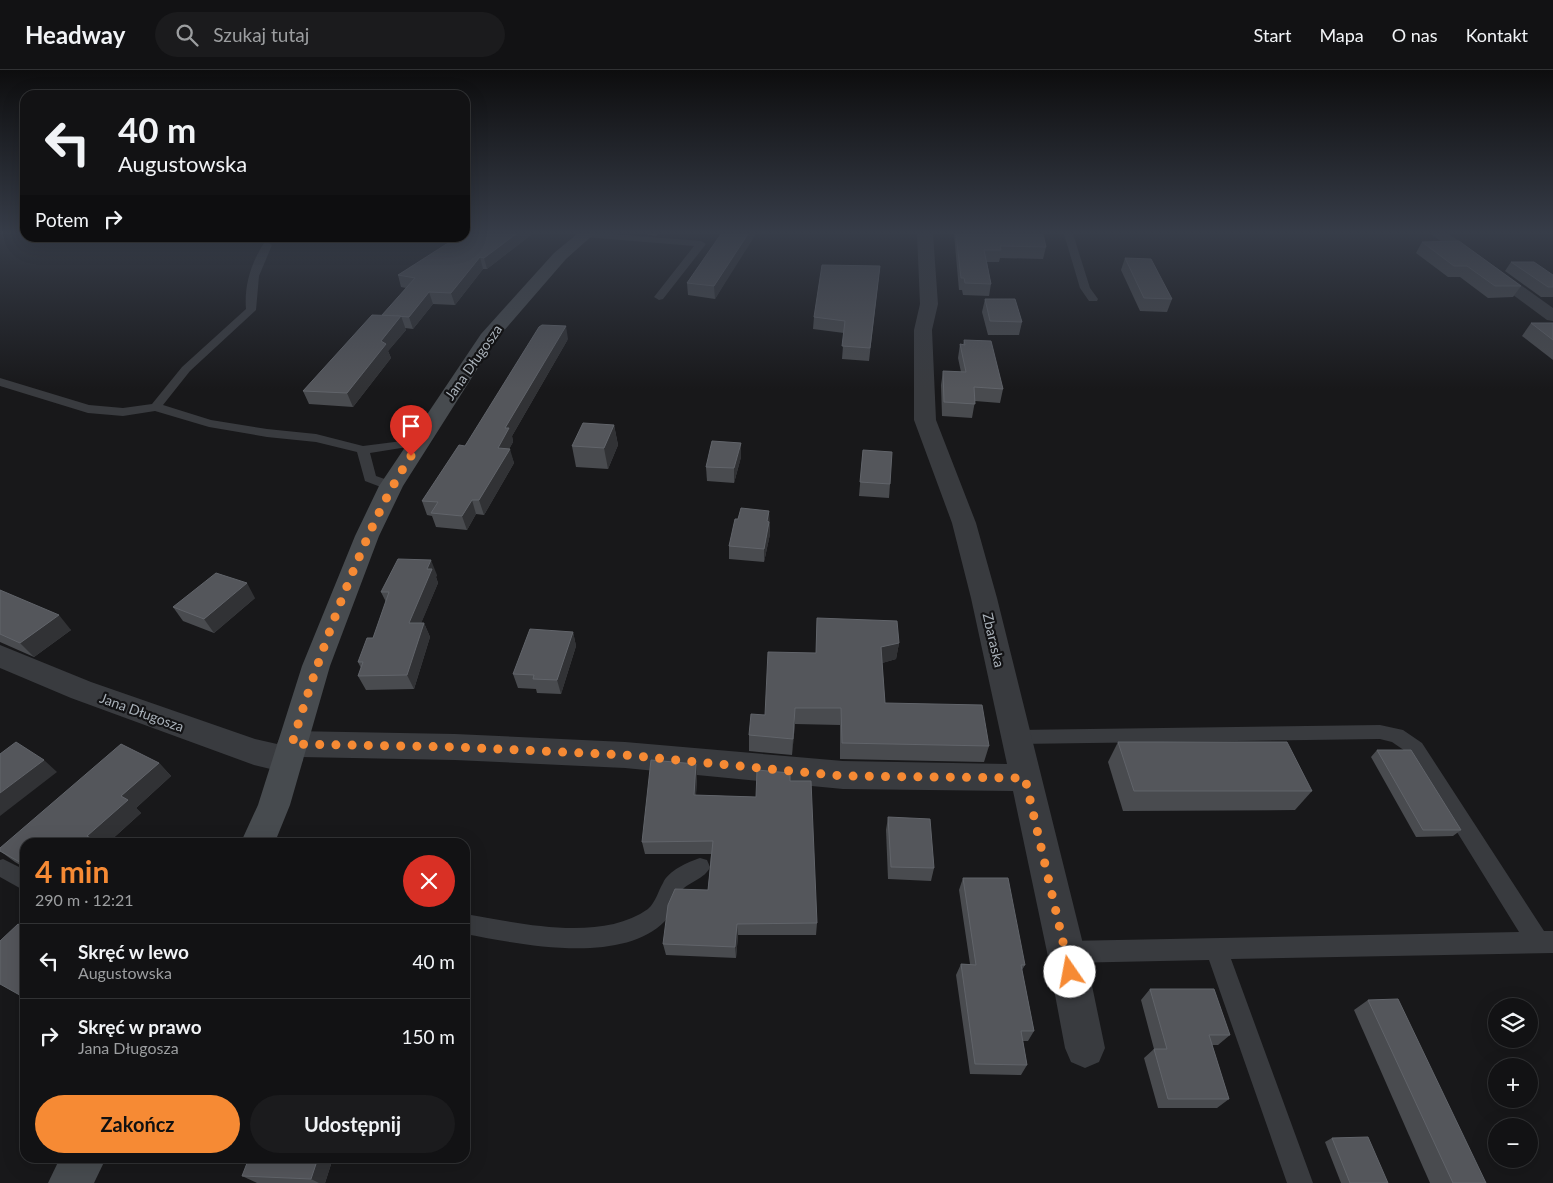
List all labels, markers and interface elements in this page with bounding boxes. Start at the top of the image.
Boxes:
search box [155,12,505,57]
text: Headway [25,20,125,49]
icon: search [173,21,201,49]
text: Szukaj tutaj [213,23,309,46]
text: Start [1254,24,1291,46]
text: Mapa [1319,24,1364,46]
text: O nas [1392,24,1438,46]
text: Kontakt [1466,24,1528,46]
text: 40 m [118,108,196,150]
icon: left [35,110,100,175]
text: Augustowska [118,150,247,177]
icon: right [99,205,127,233]
text: Potem [35,208,89,231]
street label: Jana Długosza [441,321,505,403]
pin [390,405,432,456]
icon: arrive [397,412,425,440]
street label: Zbaraska [980,611,1009,669]
street label: Jana Długosza [98,689,186,735]
text: 4 min [35,853,109,889]
button: close [403,855,455,907]
text: 290 m · 12:21 [35,890,134,909]
text: Skręć w lewo [78,940,189,963]
position arrow [1043,945,1095,997]
icon: left [35,947,63,975]
text: 40 m [412,950,455,973]
text: Augustowska [78,963,172,982]
map controls [1488,998,1538,1168]
button: layers [1488,998,1538,1048]
text: Skręć w prawo [78,1015,202,1038]
icon: right [35,1022,63,1050]
text: 150 m [401,1025,455,1048]
text: Jana Długosza [78,1038,179,1057]
button: + [1488,1058,1538,1108]
button: Zakończ [35,1095,240,1153]
button: Udostępnij [250,1095,455,1153]
button: − [1488,1118,1538,1168]

